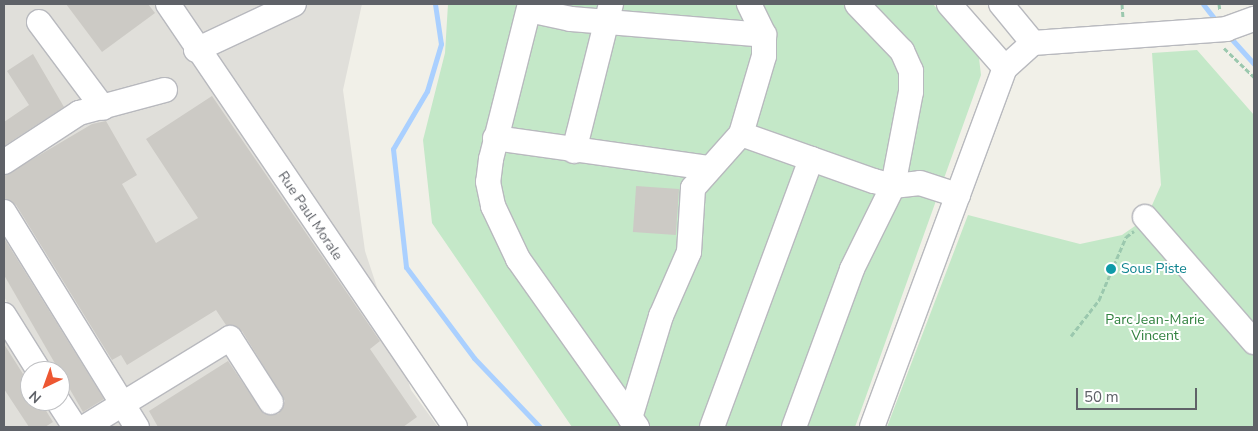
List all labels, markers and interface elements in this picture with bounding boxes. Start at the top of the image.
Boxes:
street label: Rue Paul Morale [274,168,346,264]
place label: Sous Piste [1121,261,1187,277]
marker: Sous Piste [1105,263,1117,275]
park label: Parc Jean-Marie Vincent [1105,312,1205,344]
north arrow [20,361,70,411]
scale bar [1078,378,1199,410]
text: N [25,386,46,407]
text: 50 m [1084,387,1119,407]

